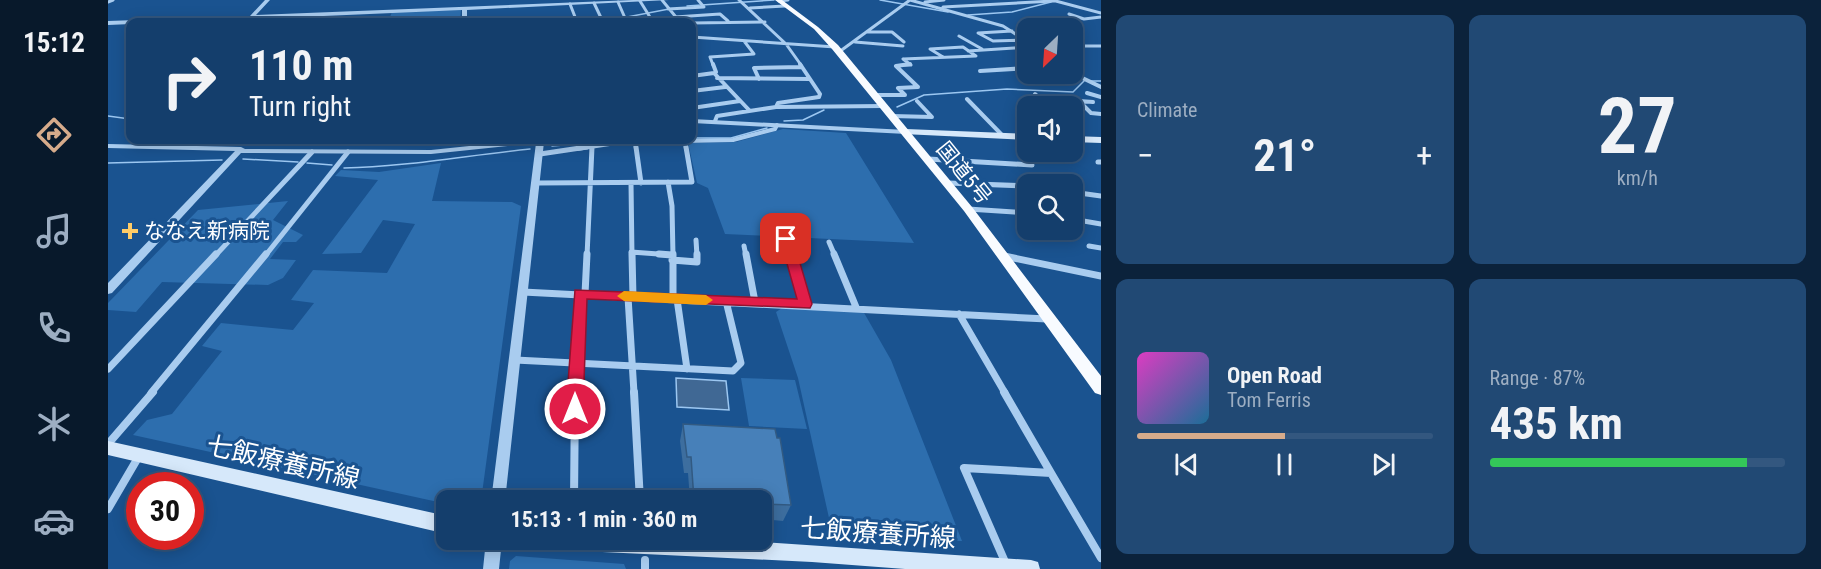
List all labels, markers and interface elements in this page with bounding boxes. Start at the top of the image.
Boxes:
north arrow [1017,18,1083,84]
map controls [1017,18,1083,240]
text: 15:12 [23,27,85,59]
text: 110 m [249,41,354,90]
icon: right [150,42,228,120]
text: 27 [1598,81,1677,172]
text: Turn right [249,91,351,123]
button: sound [1017,96,1083,162]
text: Climate [1137,98,1197,122]
icon: directions [33,114,75,156]
text: 21° [1253,129,1316,182]
text: − [1137,136,1154,175]
text: + [1416,136,1432,175]
street label: 国道5号 [932,137,996,209]
text: km/h [1617,166,1658,190]
button: search [1017,174,1083,240]
icon: music [33,210,75,252]
pin [760,213,811,264]
place label: ななえ新病院 [144,219,270,243]
marker: ななえ新病院 [121,222,139,240]
icon: arrive [769,222,802,255]
icon: phone [33,307,75,349]
text: Open Road [1227,363,1322,388]
text: Range · 87% [1490,366,1585,390]
position arrow [543,377,607,441]
text: Tom Ferris [1227,388,1311,412]
text: 435 km [1490,397,1623,450]
icon: climate [33,403,75,445]
street label: 七飯療養所線 [204,430,362,494]
icon: previous [1170,448,1203,481]
icon: pause [1268,448,1301,481]
icon: next [1367,448,1400,481]
speed limit sign: 30 [126,472,204,550]
icon: car [33,500,75,542]
text: 15:13 · 1 min · 360 m [511,507,697,532]
street label: 七飯療養所線 [799,513,957,553]

